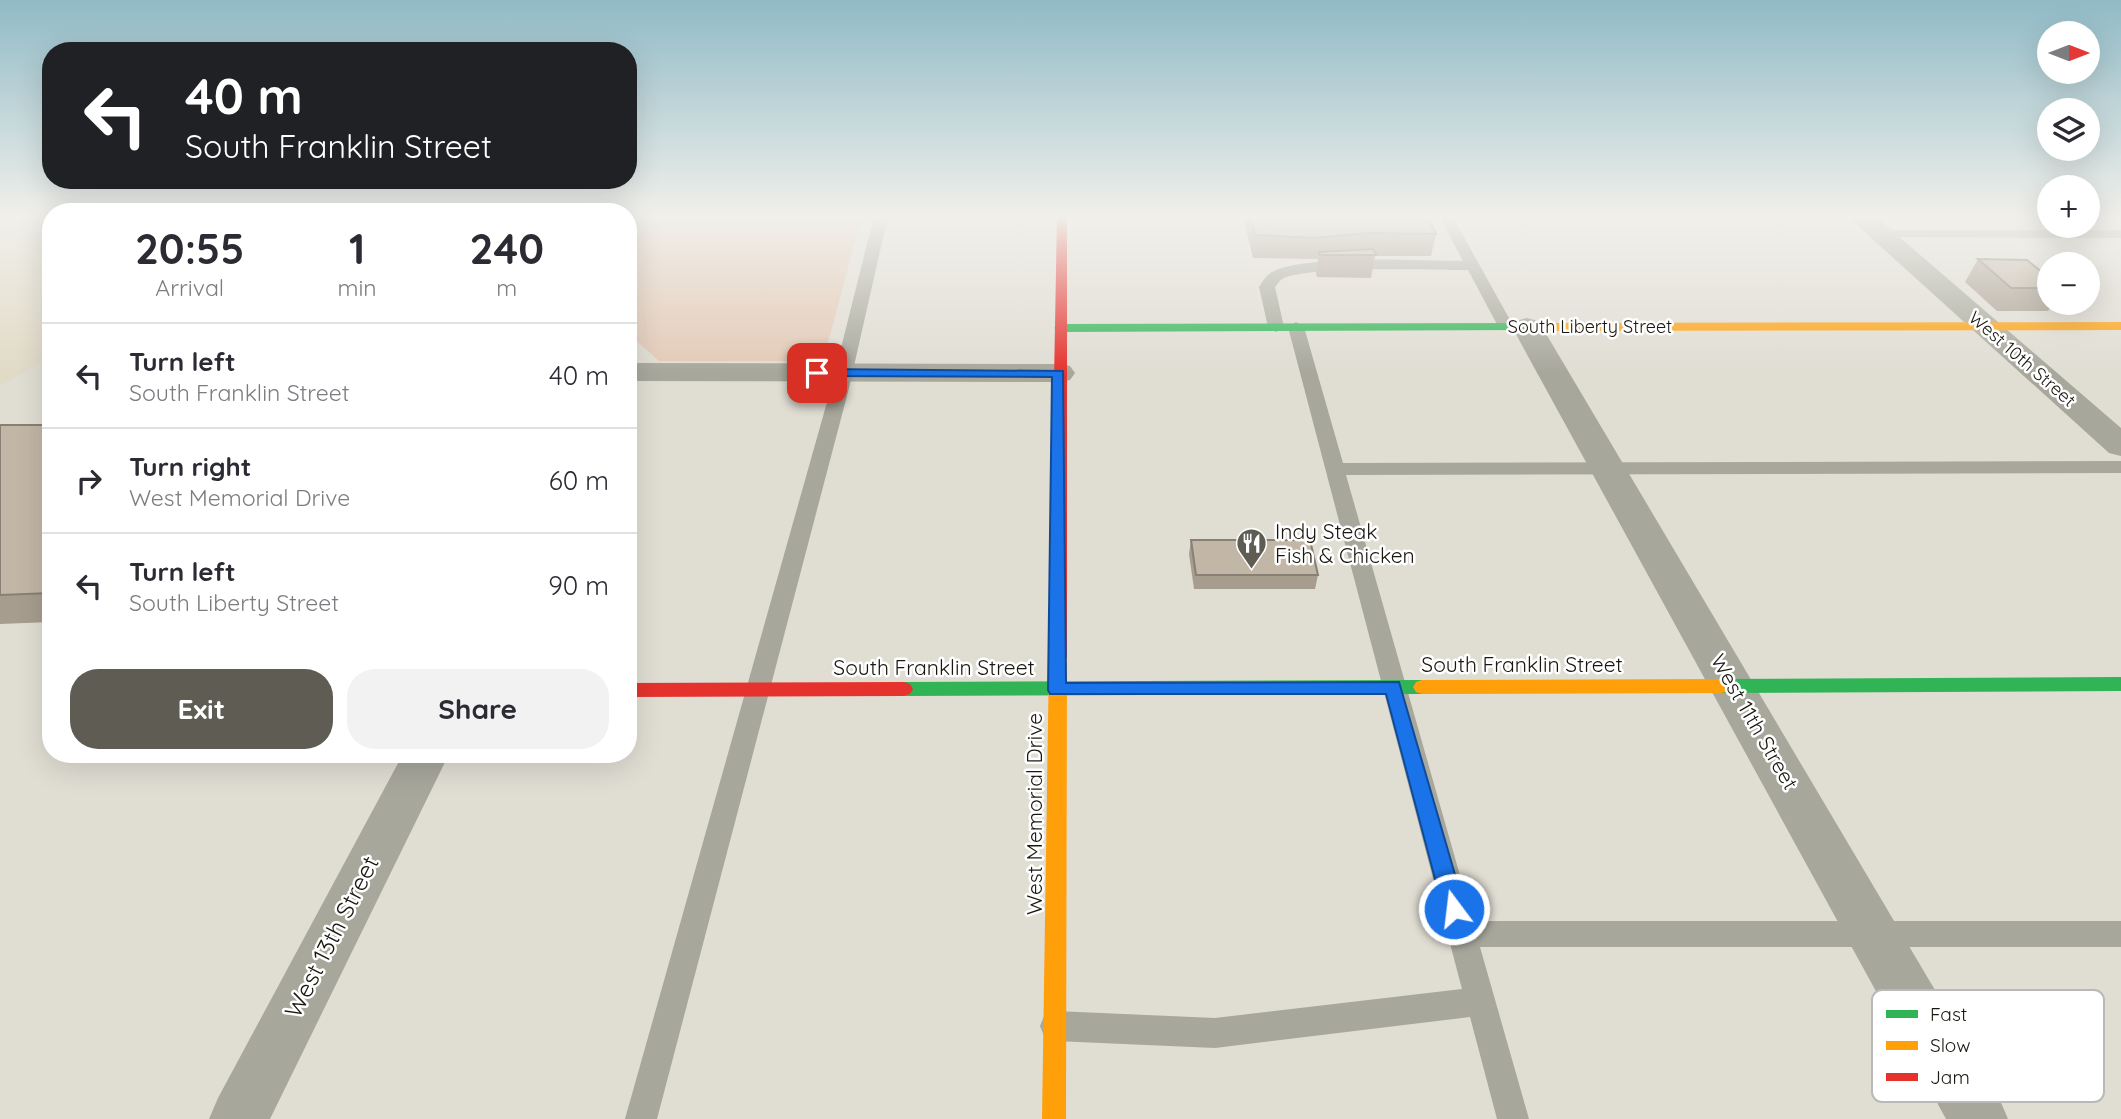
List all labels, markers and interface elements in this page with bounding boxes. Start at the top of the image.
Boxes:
north arrow [2037,21,2100,84]
map controls [2037,21,2100,315]
text: 40 m [185,65,303,126]
icon: left [70,70,161,161]
button: layers [2037,98,2100,161]
text: South Franklin Street [185,126,492,166]
button: + [2037,175,2100,238]
text: 20:55 [135,222,245,275]
text: 1 [349,222,365,275]
text: 240 [470,222,544,275]
button: − [2037,252,2100,315]
text: Arrival [155,273,224,302]
text: min [337,273,377,302]
text: m [496,273,517,302]
street label: West 10th Street [1964,306,2081,411]
street label: South Liberty Street [1508,315,1672,338]
pin [787,343,847,403]
text: Turn left [129,345,236,378]
icon: arrive [798,354,836,392]
icon: left [70,357,108,395]
text: 40 m [549,359,609,392]
text: South Franklin Street [129,378,350,407]
text: Turn right [129,450,251,483]
icon: right [70,462,108,500]
text: 60 m [549,464,609,497]
text: West Memorial Drive [129,483,350,512]
place label: Indy Steak Fish & Chicken [1275,518,1415,568]
restaurant icon: Indy Steak Fish & Chicken [1235,527,1269,571]
text: Turn left [129,555,236,588]
icon: left [70,567,108,605]
text: 90 m [548,569,609,602]
text: South Liberty Street [129,588,339,617]
street label: West 11th Street [1706,649,1804,794]
street label: South Franklin Street [1421,651,1623,677]
street label: South Franklin Street [833,654,1035,680]
button: Exit [70,669,333,749]
button: Share [347,669,609,749]
street label: West Memorial Drive [1021,713,1047,915]
street label: West 13th Street [277,851,385,1023]
position arrow [1417,872,1491,946]
legend [1872,990,2104,1102]
text: Fast [1930,1002,1967,1026]
text: Slow [1930,1033,1971,1057]
text: Jam [1930,1065,1970,1089]

